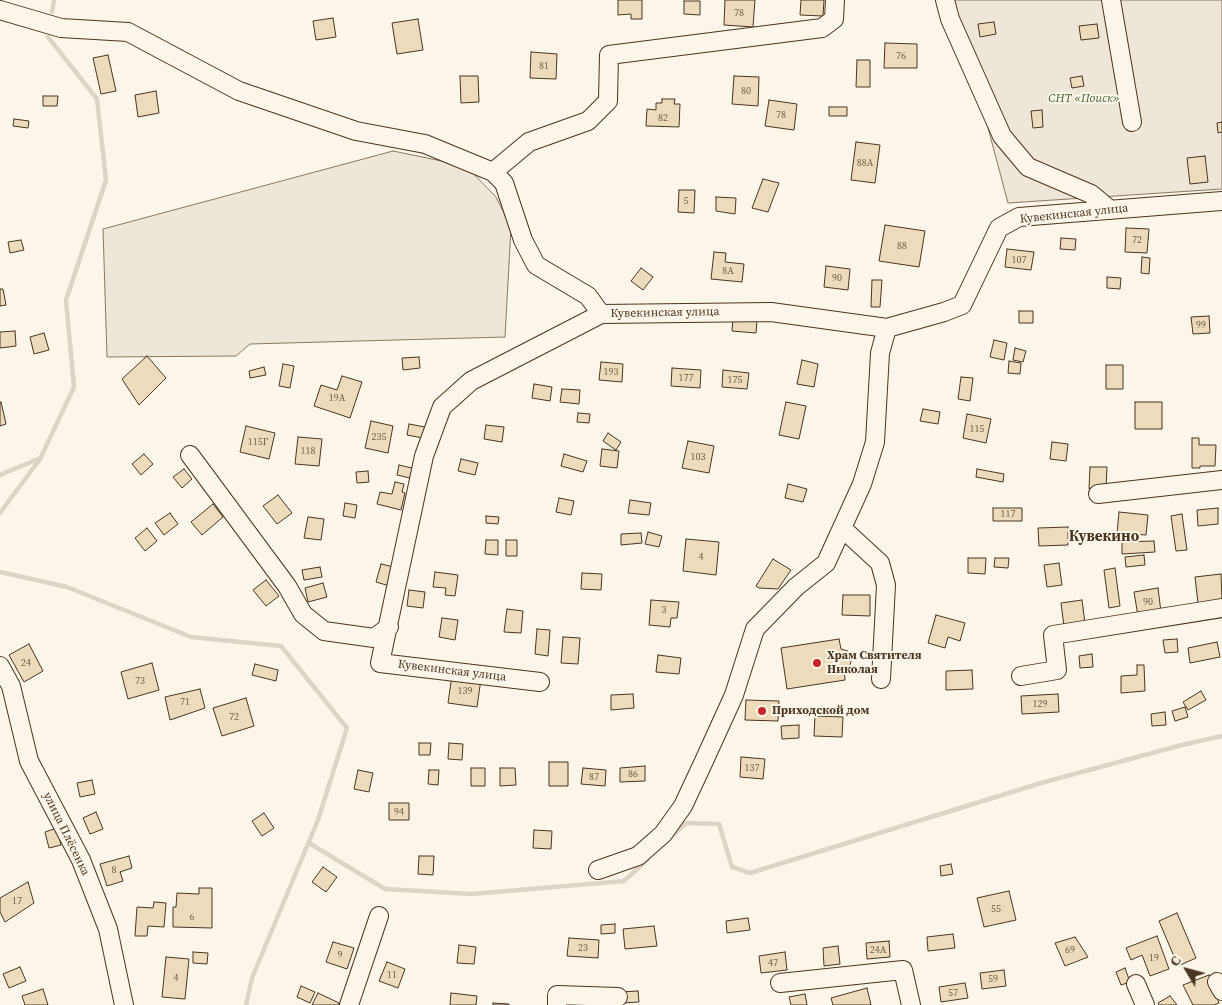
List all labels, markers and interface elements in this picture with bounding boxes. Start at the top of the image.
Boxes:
house number: 78 [734,7,744,19]
house number: 76 [896,50,906,62]
house number: 81 [539,60,549,72]
house number: 80 [741,85,751,97]
park label: СНТ «Поиск» [1048,92,1120,106]
house number: 78 [776,109,786,121]
house number: 82 [658,112,668,124]
house number: 88А [857,157,873,169]
house number: 5 [684,195,688,207]
street label: Кувекинская улица [1019,201,1129,227]
house number: 72 [1132,234,1142,246]
house number: 88 [897,240,907,252]
house number: 107 [1012,254,1026,266]
house number: 8А [722,265,734,277]
house number: 90 [832,272,842,284]
street label: Кувекинская улица [610,305,720,321]
house number: 99 [1196,319,1206,331]
house number: 193 [604,366,618,378]
house number: 177 [679,372,693,384]
house number: 175 [728,374,742,386]
house number: 19А [329,392,345,404]
house number: 115 [970,423,984,435]
house number: 235 [372,431,386,443]
house number: 115Г [248,436,268,448]
house number: 118 [301,445,315,457]
house number: 103 [691,451,705,463]
house number: 117 [1001,508,1015,520]
district label: Кувекино [1069,528,1139,546]
house number: 4 [699,551,703,563]
house number: 90 [1143,596,1153,608]
house number: 3 [662,604,666,616]
place label: Храм Святителя Николая [827,649,922,677]
house number: 24 [21,657,31,669]
street label: Кувекинская улица [397,657,507,685]
marker: Храм Святителя Николая [811,657,823,669]
house number: 73 [135,675,145,687]
house number: 139 [458,685,472,697]
house number: 71 [180,696,190,708]
house number: 129 [1033,698,1047,710]
place label: Приходской дом [772,704,869,718]
marker: Приходской дом [756,705,768,717]
house number: 72 [229,711,239,723]
house number: 137 [745,762,759,774]
house number: 86 [628,768,638,780]
house number: 87 [589,771,599,783]
street label: улица Плёсенка [40,790,92,878]
house number: 94 [394,806,404,818]
house number: 8 [112,864,116,876]
house number: 17 [12,895,22,907]
house number: 55 [991,903,1001,915]
house number: 6 [190,911,194,923]
house number: 23 [578,942,588,954]
house number: 24А [870,944,886,956]
house number: 69 [1065,944,1075,956]
north arrow [1162,945,1212,995]
house number: 9 [338,949,342,961]
text: С [1164,951,1186,970]
house number: 19 [1149,952,1159,964]
house number: 47 [768,957,778,969]
house number: 11 [387,969,397,981]
house number: 4 [174,972,178,984]
house number: 59 [988,973,998,985]
house number: 57 [948,987,958,999]

